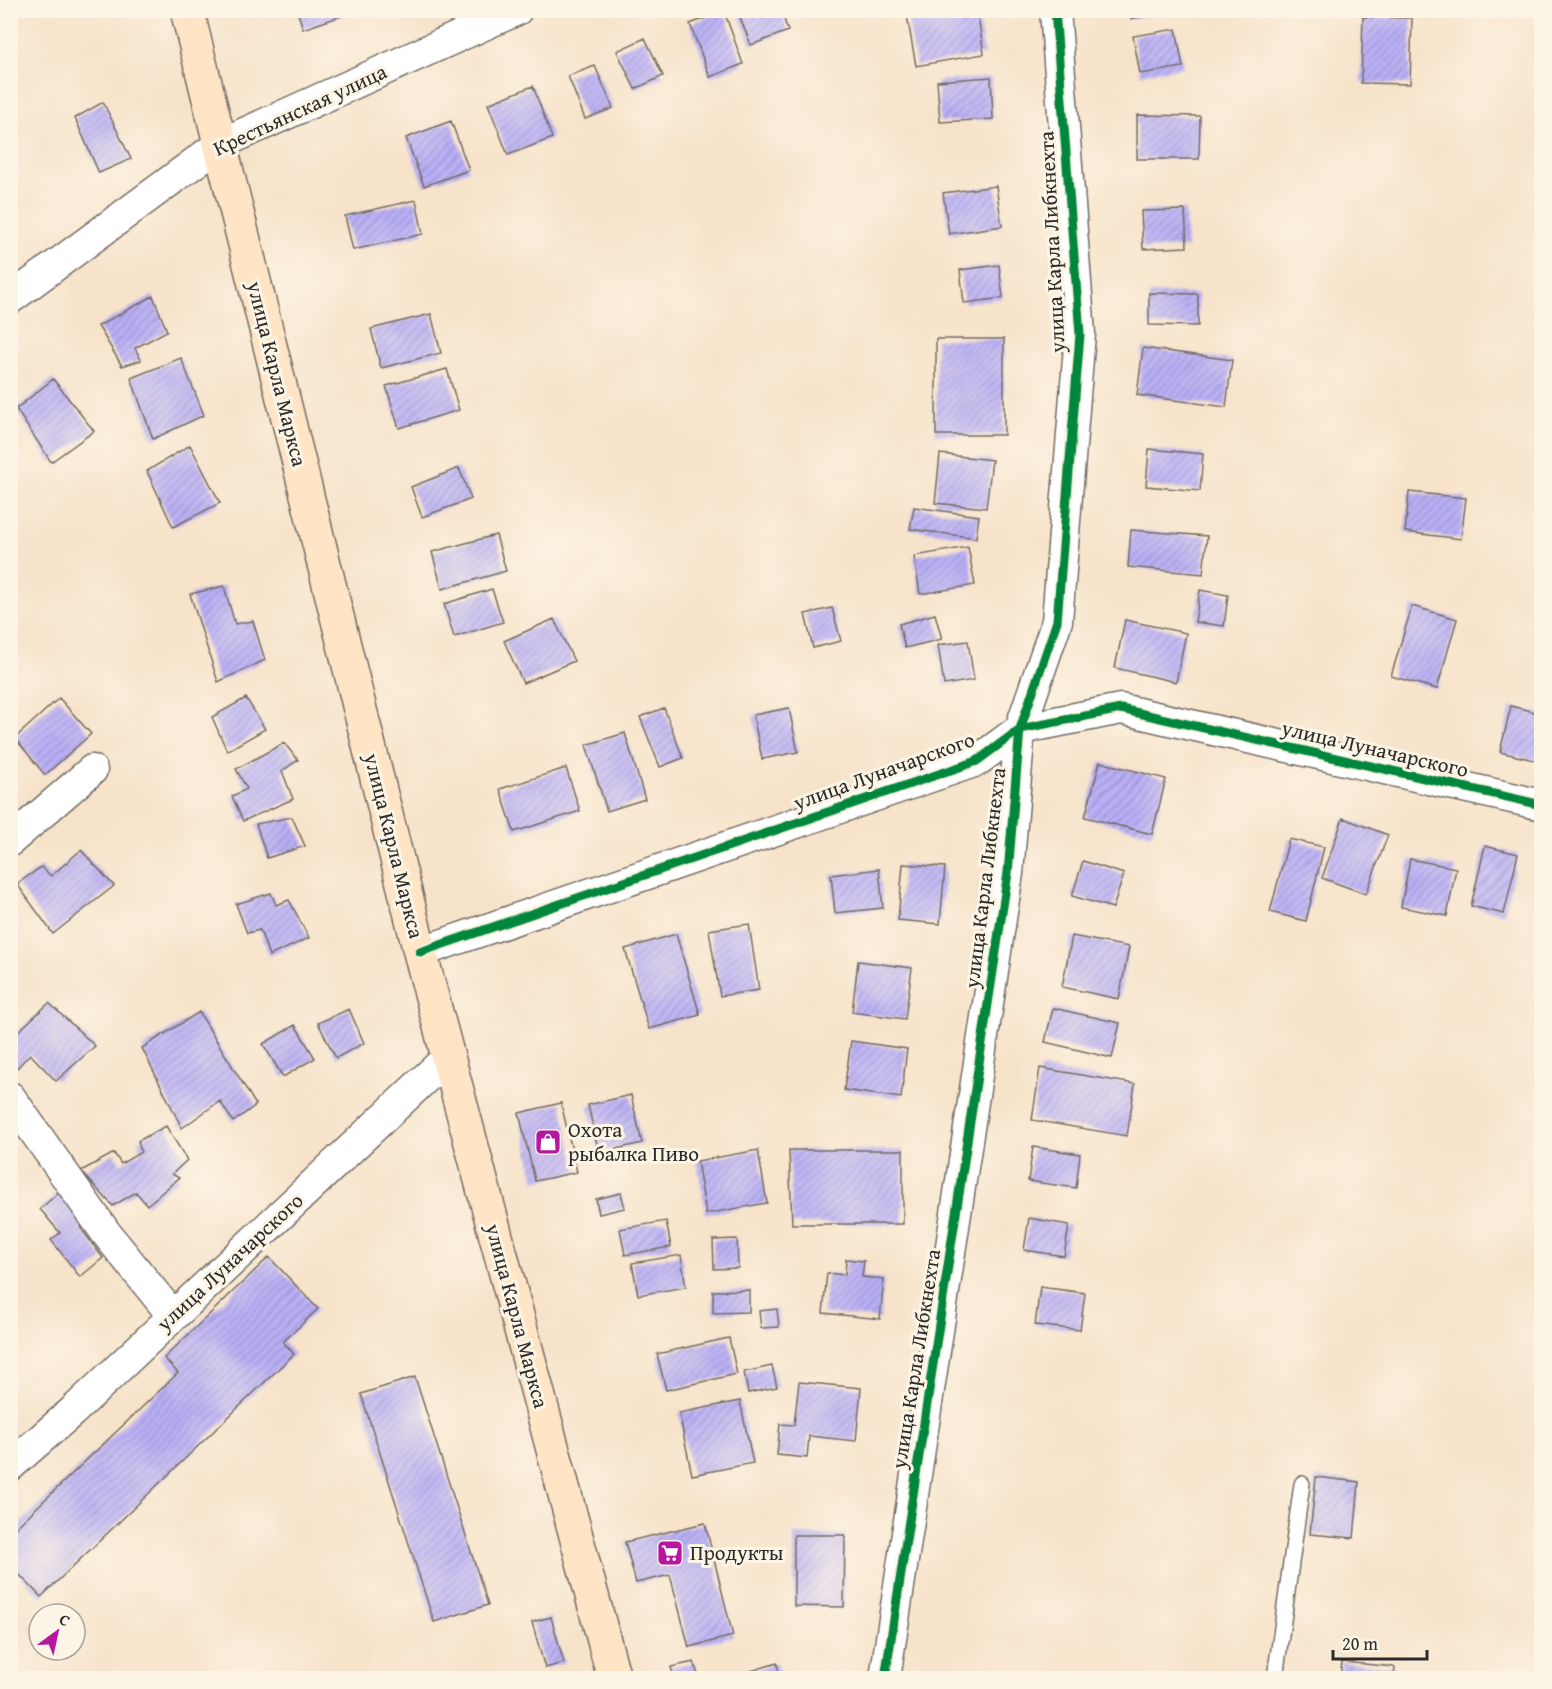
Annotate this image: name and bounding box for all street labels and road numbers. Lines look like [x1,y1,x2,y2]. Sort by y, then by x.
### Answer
street label: Крестьянская улица [208,56,392,163]
street label: улица Карла Либкнехта [1030,130,1073,355]
street label: улица Карла Маркса [239,277,315,470]
street label: улица Луначарского [1278,712,1472,785]
street label: улица Луначарского [788,723,979,818]
street label: улица Карла Маркса [356,749,432,942]
street label: улица Карла Либкнехта [955,766,1013,991]
street label: улица Луначарского [149,1185,310,1339]
street label: улица Карла Маркса [478,1219,557,1412]
street label: улица Карла Либкнехта [883,1247,948,1472]

